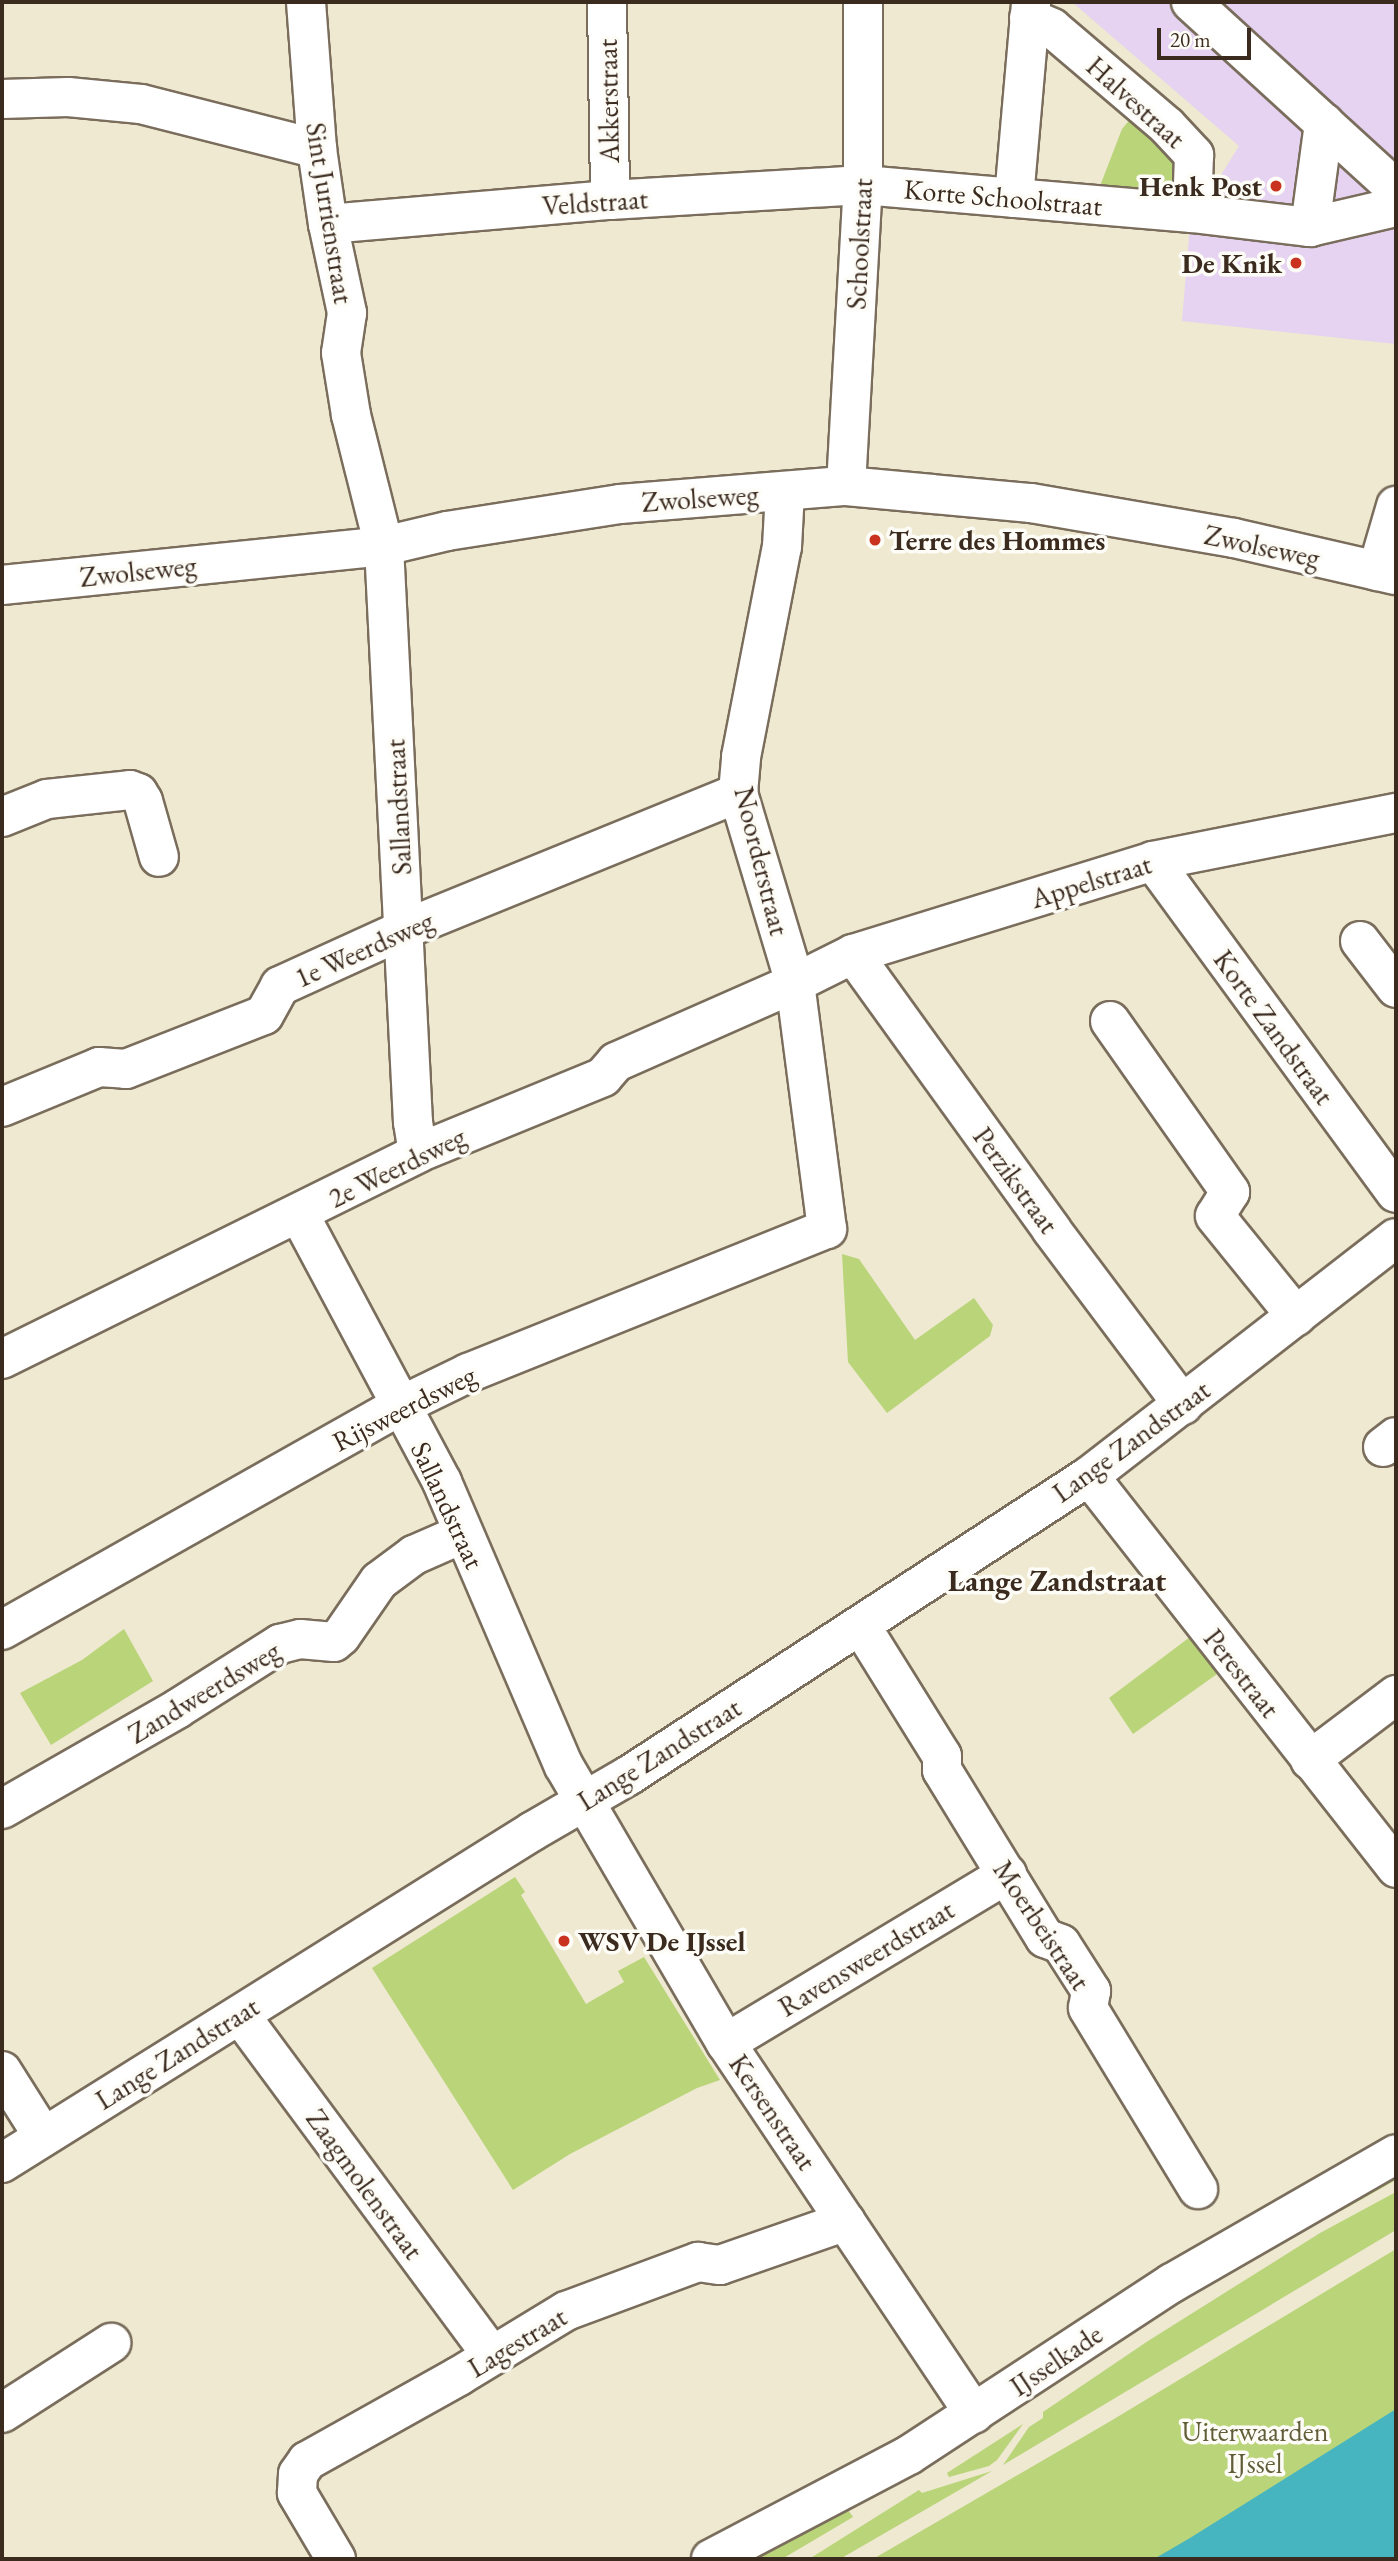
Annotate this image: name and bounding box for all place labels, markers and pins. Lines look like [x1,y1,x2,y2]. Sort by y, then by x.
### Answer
place label: Henk Post [1139,169,1262,203]
marker: Henk Post [1268,178,1284,194]
place label: De Knik [1181,246,1282,280]
marker: De Knik [1288,255,1304,271]
place label: Terre des Hommes [889,523,1105,557]
marker: Terre des Hommes [867,532,883,548]
place label: WSV De IJssel [578,1924,745,1958]
marker: WSV De IJssel [556,1933,572,1949]

